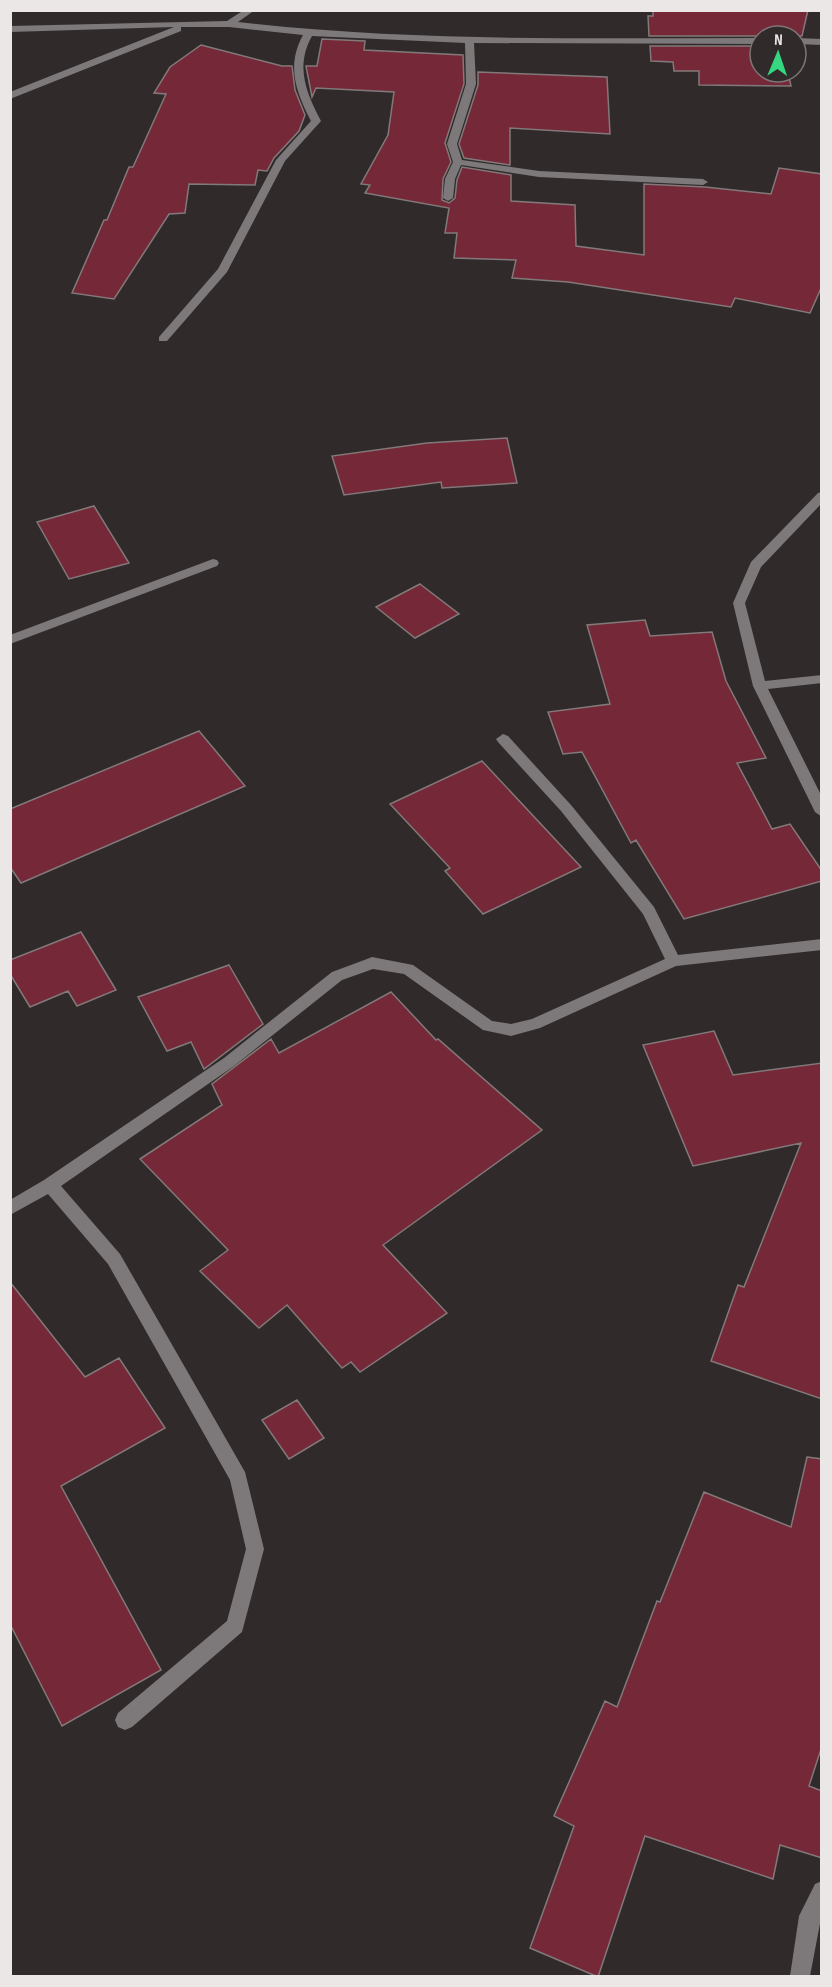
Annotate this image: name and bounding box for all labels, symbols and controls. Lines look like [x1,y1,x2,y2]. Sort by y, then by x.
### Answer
north arrow [748,24,808,84]
text: N [774,31,783,50]

